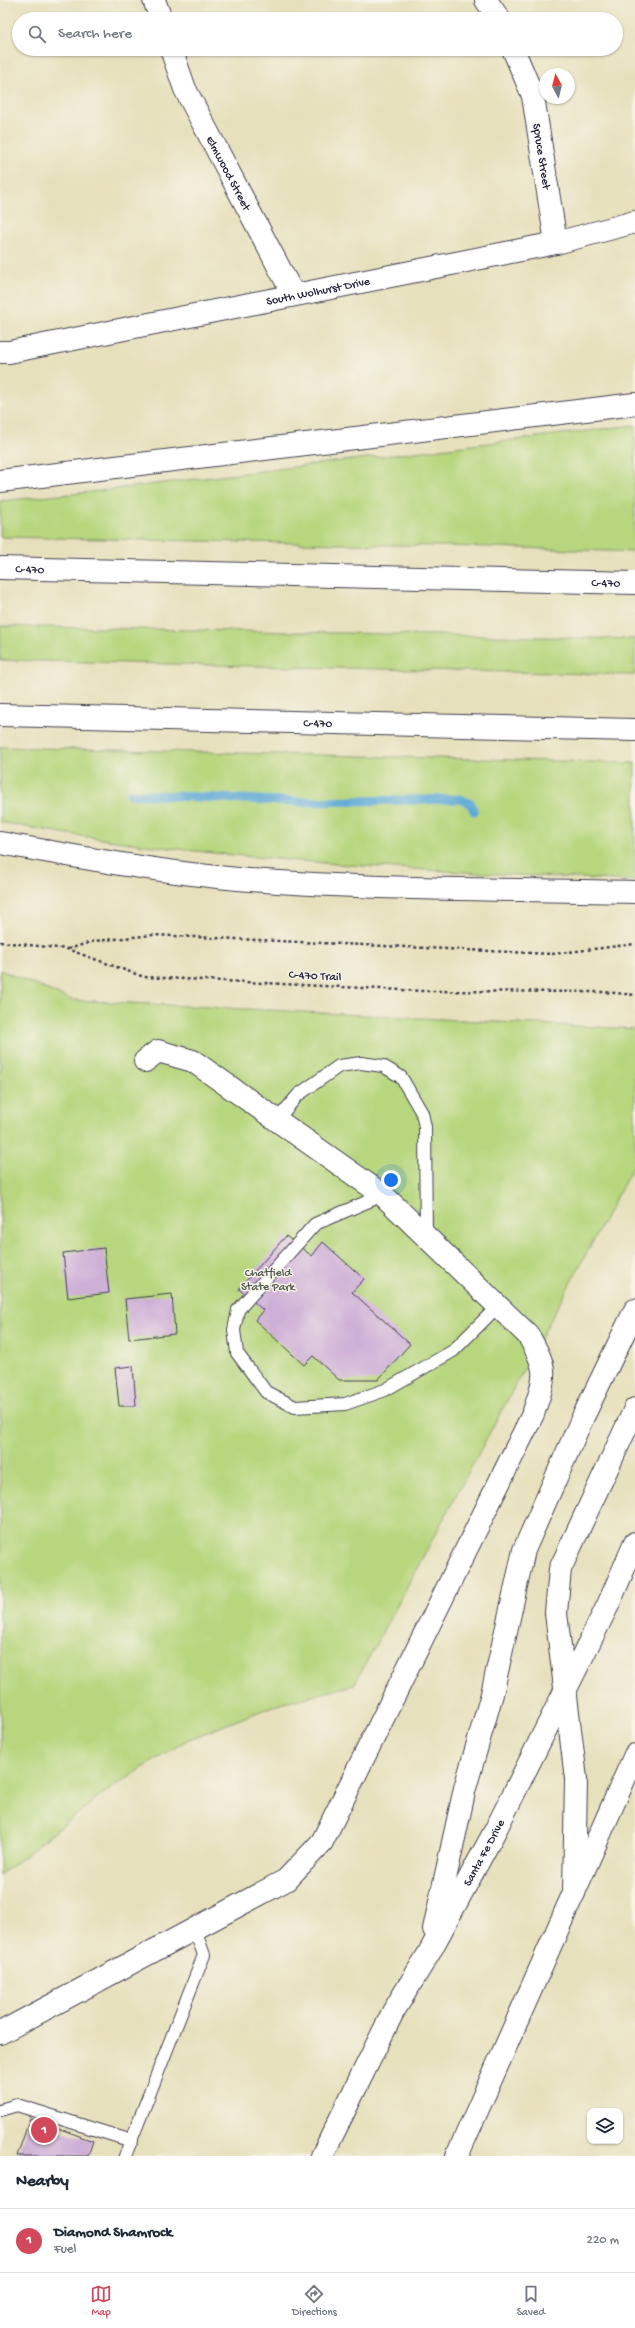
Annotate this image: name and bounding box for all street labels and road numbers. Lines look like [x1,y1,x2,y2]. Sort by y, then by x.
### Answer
street label: Spruce Street [528,123,553,192]
street label: Elmwood Street [202,134,253,214]
street label: South Wolhurst Drive [265,275,372,310]
street label: C-470 [15,563,45,578]
street label: C-470 [591,577,621,592]
street label: C-470 [303,717,333,732]
street label: C-470 Trail [288,969,342,985]
street label: Santa Fe Drive [461,1817,509,1889]

